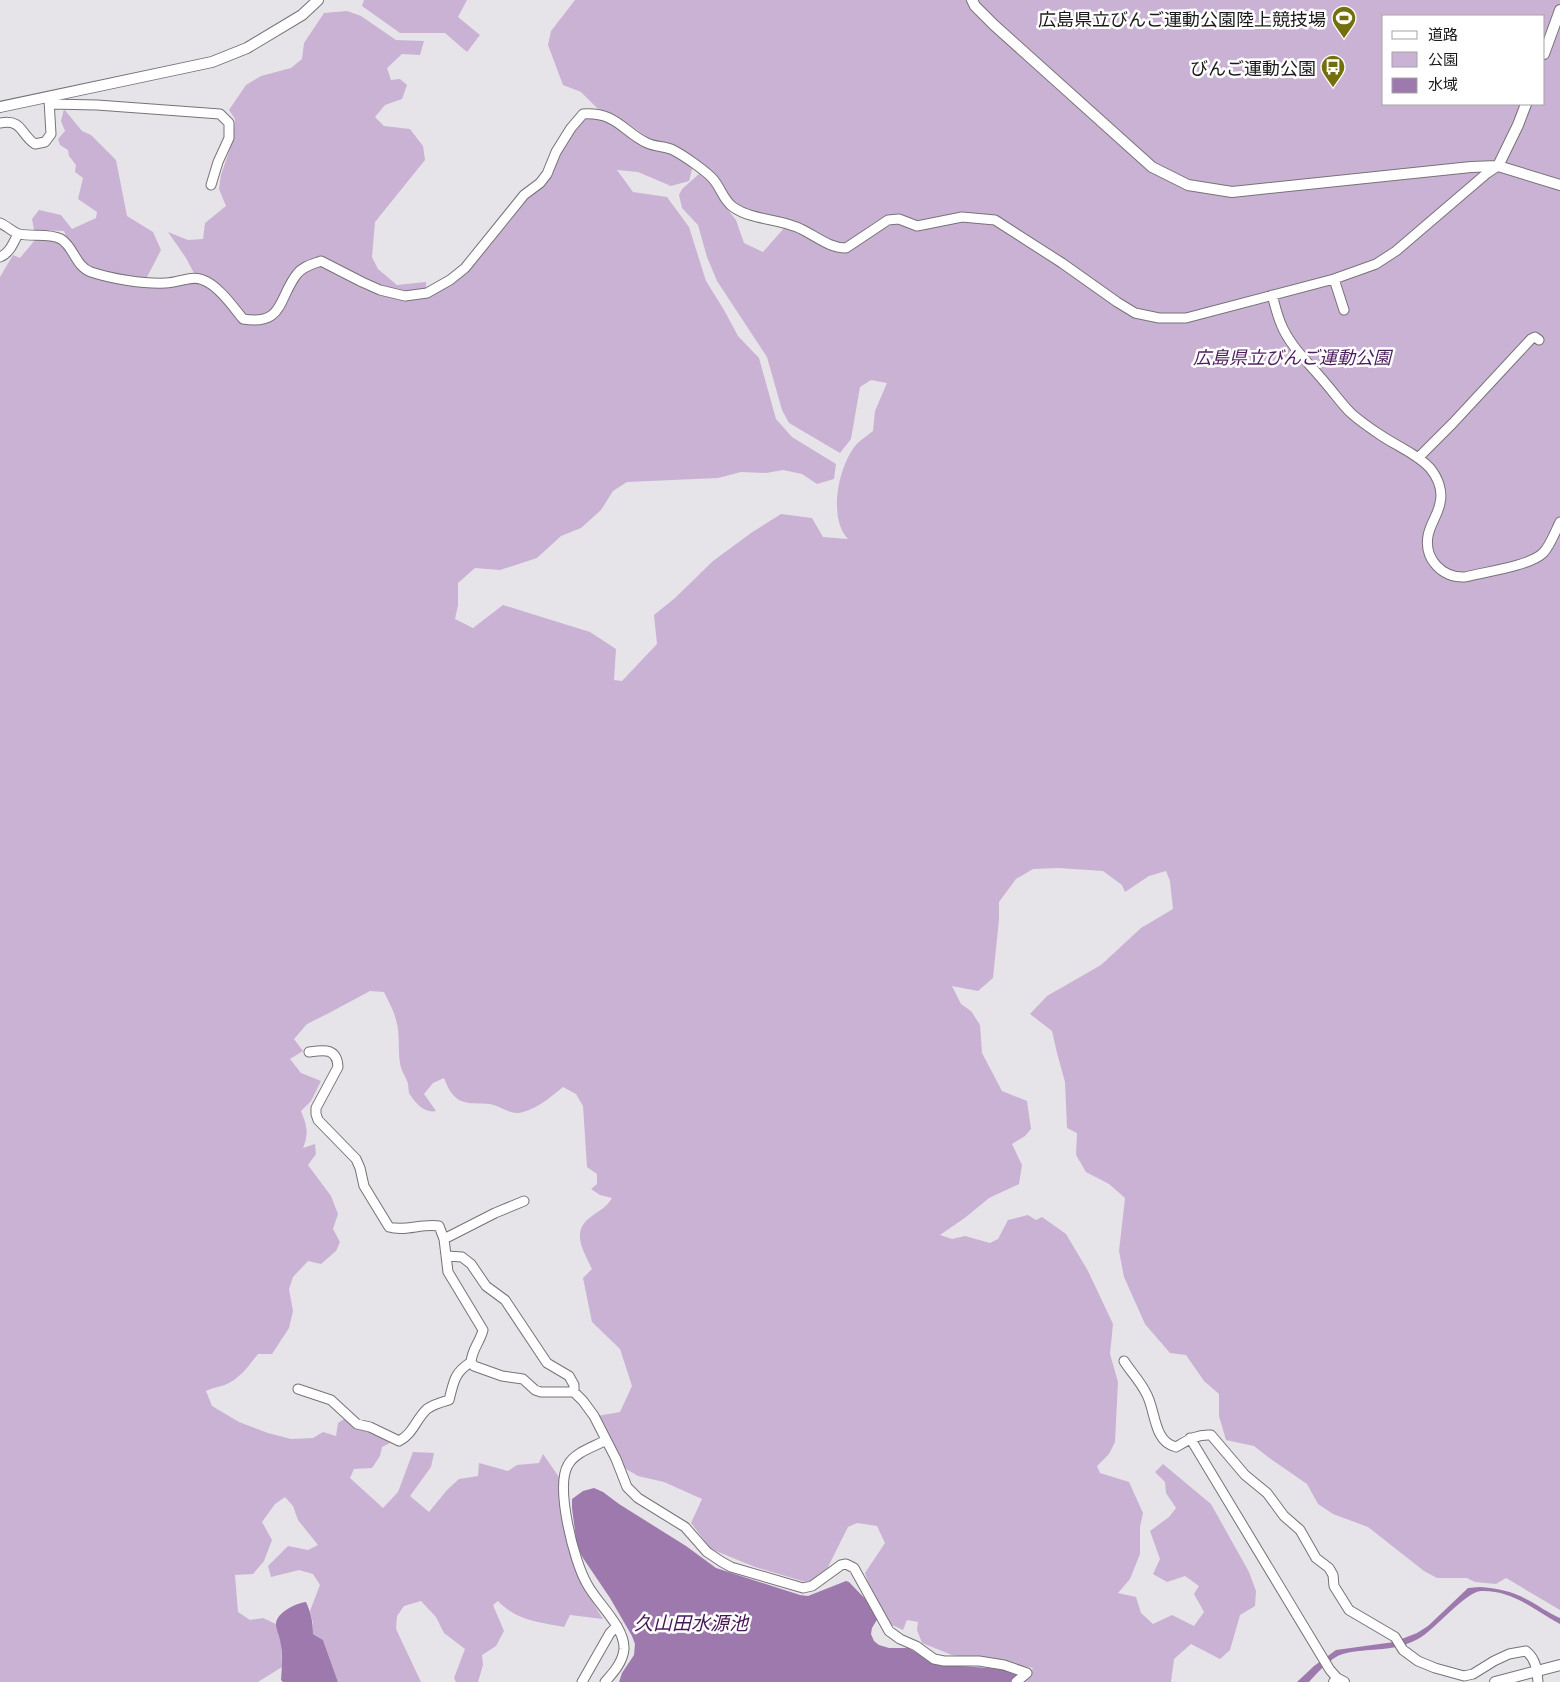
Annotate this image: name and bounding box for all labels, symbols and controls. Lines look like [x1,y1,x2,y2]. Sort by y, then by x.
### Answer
place label: 広島県立びんご運動公園陸上競技場 [1038,5,1326,32]
sports icon: 広島県立びんご運動公園陸上競技場 [1331,5,1357,39]
legend [1382,15,1545,105]
text: 道路 [1428,22,1458,45]
text: 公園 [1428,47,1458,70]
place label: びんご運動公園 [1190,54,1316,81]
bus stop icon: びんご運動公園 [1320,54,1346,88]
text: 水域 [1428,72,1458,95]
park label: 広島県立びんご運動公園 [1193,343,1394,370]
water label: 久山田水源池 [634,1608,750,1636]

